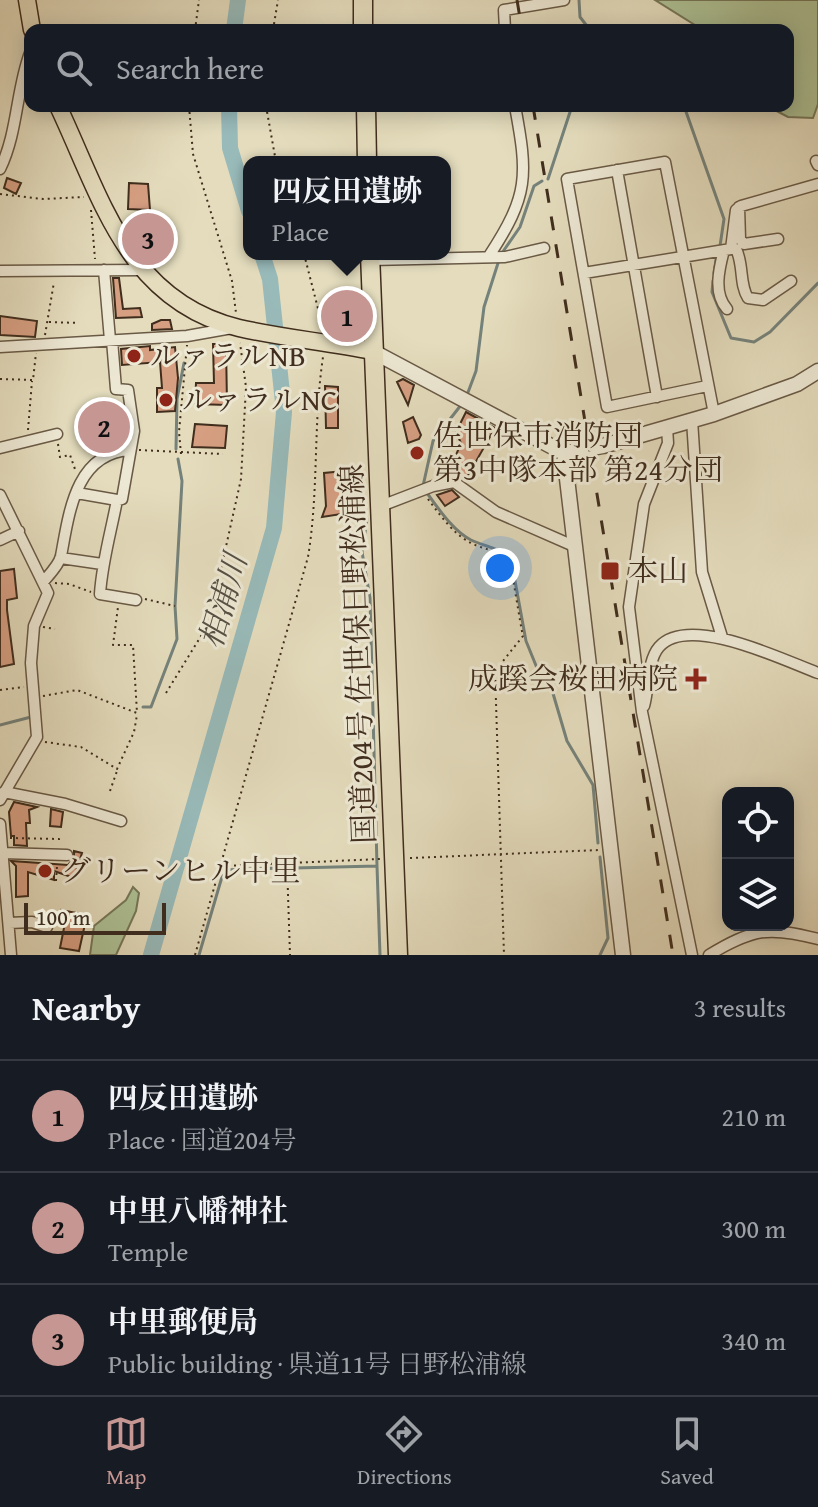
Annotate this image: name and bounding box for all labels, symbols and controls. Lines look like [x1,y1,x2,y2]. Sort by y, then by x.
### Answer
search box [24,24,794,112]
icon: search [52,46,96,90]
text: Search here [116,46,264,90]
popup [243,156,451,260]
text: 四反田遺跡 [272,168,422,212]
pin: 3 [122,209,174,269]
text: Place [272,212,329,251]
pin: 1 [321,286,373,346]
place label: ルァラルNB [150,333,306,377]
marker: ルァラルNB [125,347,143,365]
place label: ルァラルNC [182,377,337,421]
marker: ルァラルNC [157,391,175,409]
pin: 2 [78,397,130,457]
place label: 佐世保市消防団 第3中隊本部 第24分団 [433,413,723,491]
marker: 佐世保市消防団 第3中隊本部 第24分団 [408,444,426,462]
street label: 国道204号 佐世保日野松浦線 [328,463,386,845]
water label: 相浦川 [187,545,259,653]
your location [480,548,520,588]
place label: 本山 [628,548,688,592]
marker: 本山 [599,560,621,582]
place label: 成蹊会桜田病院 [468,656,678,700]
marker: 成蹊会桜田病院 [685,668,707,690]
map controls [722,787,794,931]
button: locate [722,787,794,859]
place label: グリーンヒル中里 [61,848,300,892]
button: layers [722,859,794,931]
marker: グリーンヒル中里 [36,862,54,880]
scale bar [24,899,166,935]
text: 100 m [36,901,91,933]
text: Nearby [32,983,141,1032]
text: 3 results [694,988,786,1027]
text: 四反田遺跡 [108,1075,258,1119]
text: 1 [51,1097,65,1136]
text: 210 m [721,1097,786,1136]
text: Place · 国道204号 [108,1120,297,1159]
text: 中里八幡神社 [108,1188,288,1232]
text: 2 [51,1209,65,1248]
text: 300 m [721,1209,786,1248]
text: Temple [108,1232,189,1271]
text: 中里郵便局 [108,1299,258,1343]
text: 3 [51,1321,65,1360]
text: 340 m [721,1321,786,1360]
text: Public building · 県道11号 日野松浦線 [108,1344,527,1383]
tab: Map [104,1412,148,1492]
tab: Directions [357,1412,452,1492]
tab: Saved [660,1412,714,1492]

